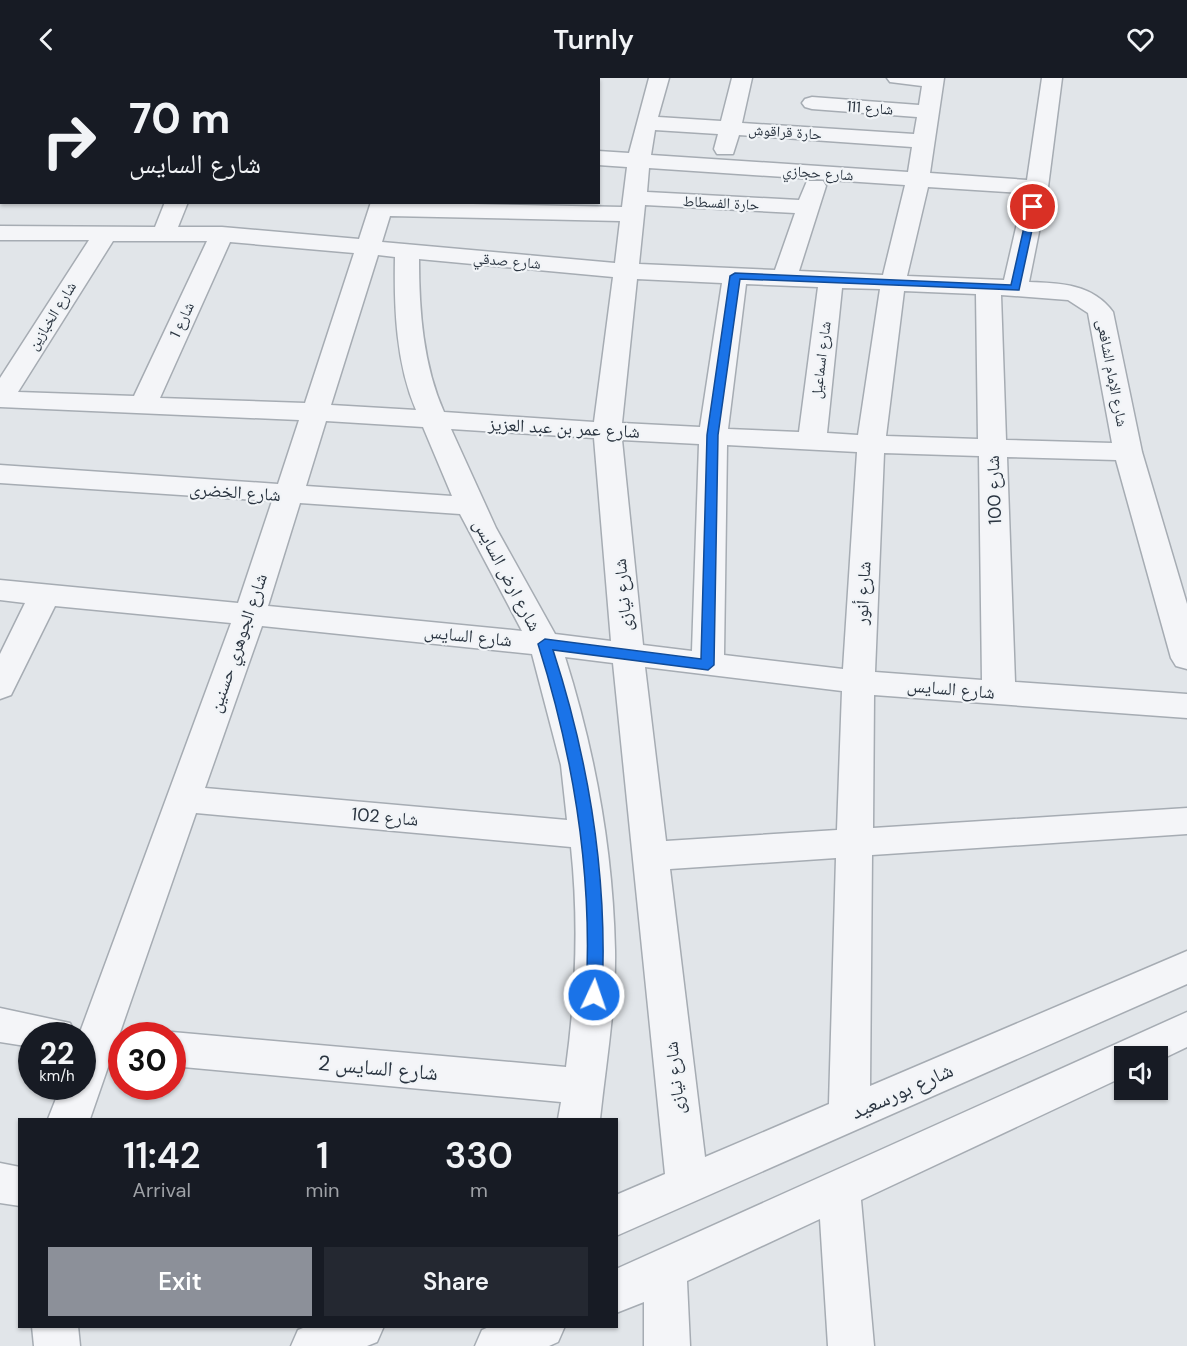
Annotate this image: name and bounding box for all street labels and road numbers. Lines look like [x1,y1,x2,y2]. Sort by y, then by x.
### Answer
street label: شارع 111 [846,96,894,120]
street label: حارة قراقوش [748,119,823,145]
street label: شارع حجازي [782,161,854,187]
street label: حارة الفسطاط [682,191,760,215]
street label: شارع صدقي [472,248,542,276]
street label: شارع الخبازين [23,278,81,354]
street label: شارع 1 [165,299,199,341]
street label: شارع الإمام الشافعى [1092,318,1132,429]
street label: شارع اسماعيل [806,320,836,400]
street label: شارع عمر بن عبد العزيز [487,412,640,444]
street label: شارع 100 [981,455,1007,525]
street label: شارع الخضرى [189,477,281,507]
street label: شارع ارض السايس [467,515,547,635]
street label: شارع نيازى [608,558,638,632]
street label: شارع أنور [849,561,877,626]
street label: شارع الجوهري حسنين [203,570,275,717]
street label: شارع السايس [423,619,513,653]
street label: شارع السايس [906,673,996,705]
street label: شارع 102 [351,802,419,832]
street label: شارع نيازى [659,1040,691,1116]
street label: شارع السايس 2 [317,1049,439,1087]
street label: شارع بورسعيد [846,1056,958,1126]

